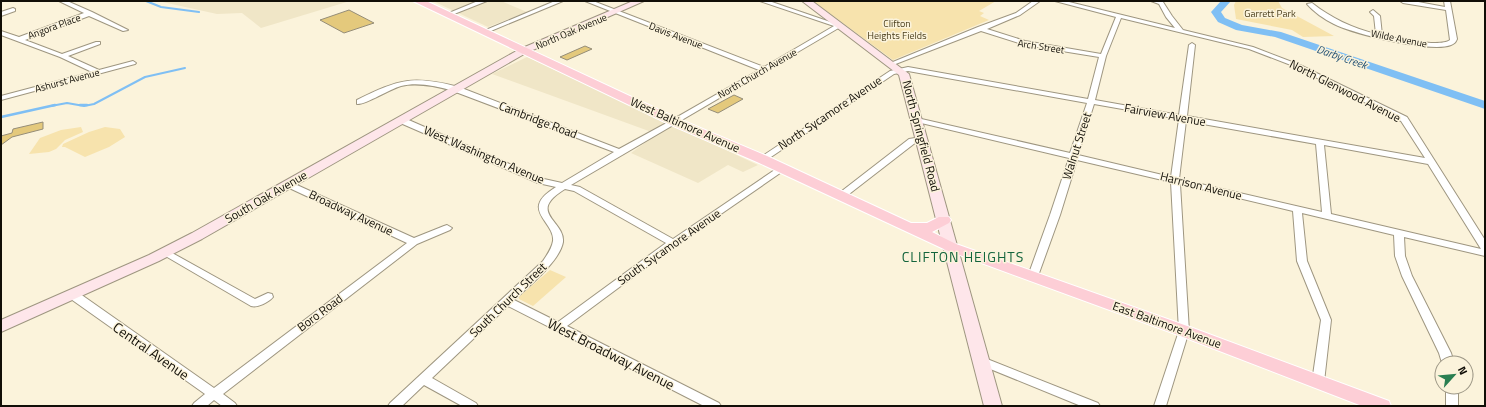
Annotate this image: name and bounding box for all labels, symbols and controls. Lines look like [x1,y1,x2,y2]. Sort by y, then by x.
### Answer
park label: Garrett Park [1244,6,1296,21]
street label: Angora Place [26,10,83,43]
street label: North Oak Avenue [533,10,609,53]
park label: Clifton Heights Fields [867,16,927,43]
street label: Davis Avenue [647,18,705,53]
street label: Wilde Avenue [1369,26,1428,51]
street label: Arch Street [1017,35,1066,58]
water label: Darby Creek [1315,41,1370,73]
street label: North Church Avenue [715,45,800,102]
street label: North Glenwood Avenue [1286,54,1404,127]
street label: Ashurst Avenue [33,65,101,96]
street label: North Sycamore Avenue [774,71,886,155]
street label: North Springfield Road [897,78,945,194]
street label: West Baltimore Avenue [627,92,743,157]
street label: Cambridge Road [496,96,580,143]
street label: Fairview Avenue [1123,98,1207,131]
street label: Walnut Street [1057,109,1097,182]
street label: West Washington Avenue [421,120,548,189]
street label: South Oak Avenue [221,165,310,228]
street label: Harrison Avenue [1158,166,1244,205]
street label: Broadway Avenue [306,185,397,240]
street label: South Sycamore Avenue [613,204,724,289]
district label: CLIFTON HEIGHTS [902,246,1024,267]
street label: South Church Street [465,257,551,342]
street label: Boro Road [293,289,346,336]
street label: East Baltimore Avenue [1110,296,1224,353]
street label: West Broadway Avenue [544,312,678,395]
street label: Central Avenue [109,316,194,385]
north arrow [1434,355,1474,395]
text: N [1454,363,1472,377]

